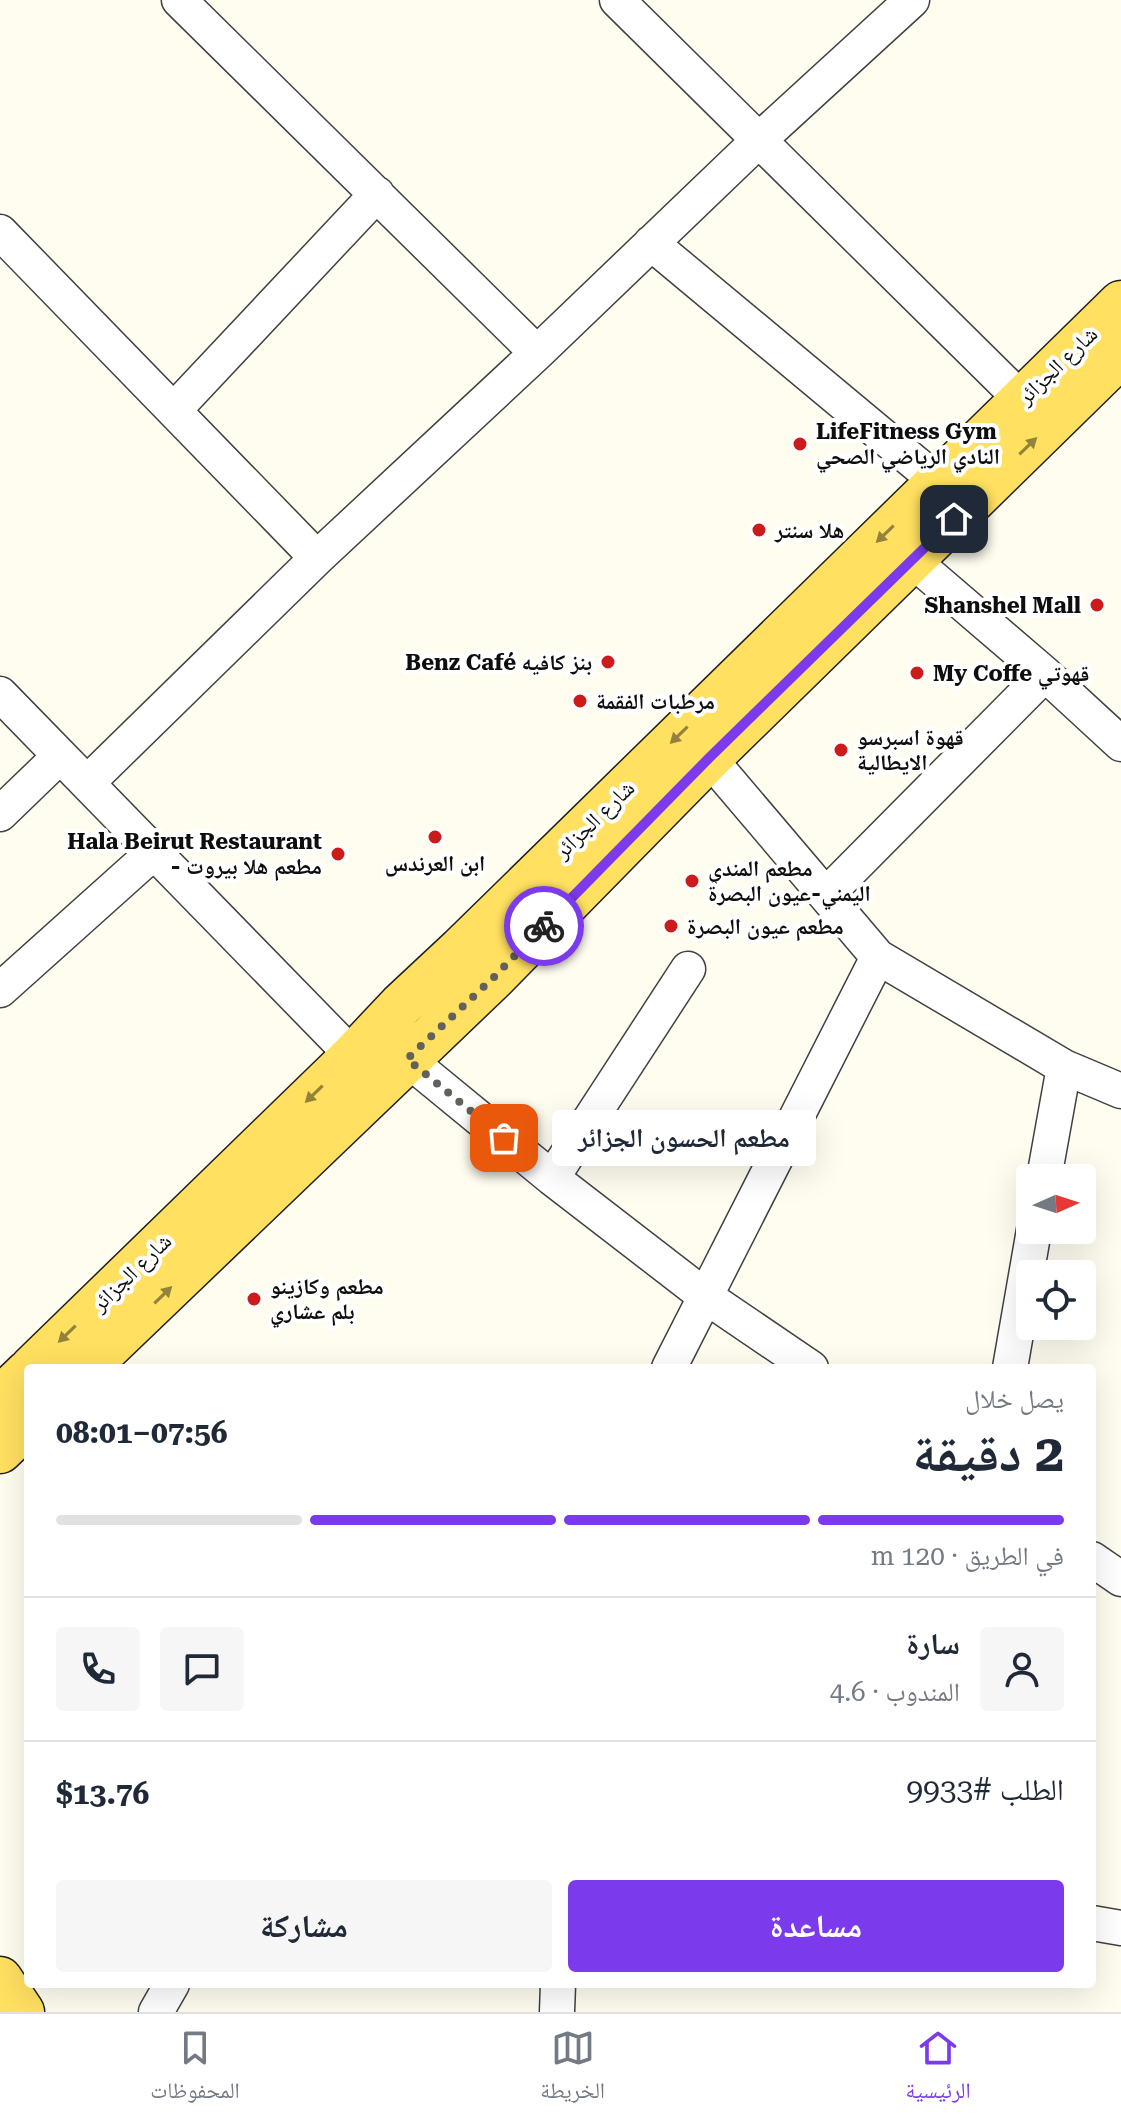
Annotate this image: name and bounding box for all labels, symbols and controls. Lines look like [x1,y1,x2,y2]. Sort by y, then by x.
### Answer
street label: شارع الجزائر [1012,321,1103,411]
place label: LifeFitness Gym النادي الرياضي الصحي [816,419,1000,473]
marker: LifeFitness Gym النادي الرياضي الصحي [791,435,809,453]
one-way arrow [1018,437,1037,456]
pin [920,485,988,553]
icon: home [932,497,976,541]
place label: هلا سنتر [774,518,844,543]
marker: هلا سنتر [750,521,768,539]
one-way arrow [876,524,895,542]
place label: Shanshel Mall [925,593,1081,618]
marker: Shanshel Mall [1088,596,1106,614]
place label: Benz Café بنز كافيه [405,650,592,676]
marker: Benz Café بنز كافيه [599,653,617,671]
place label: My Coffe قهوتي [933,661,1089,690]
marker: My Coffe قهوتي [908,664,926,682]
place label: مرطبات الفقمة [596,689,715,715]
marker: مرطبات الفقمة [571,692,589,710]
place label: قهوة اسبرسو الايطالية [857,725,964,775]
one-way arrow [670,726,689,744]
marker: قهوة اسبرسو الايطالية [832,741,850,759]
street label: شارع الجزائر [549,775,640,865]
marker: ابن العرندس [426,828,444,846]
place label: Hala Beirut Restaurant - مطعم هلا بيروت [67,829,322,881]
marker: Hala Beirut Restaurant - مطعم هلا بيروت [329,845,347,863]
place label: ابن العرندس [385,851,485,877]
place label: مطعم المندي اليمني-عيون البصرة [708,856,871,910]
marker: مطعم المندي اليمني-عيون البصرة [683,872,701,890]
courier [504,886,584,966]
icon: bike [522,904,566,948]
place label: مطعم عيون البصرة [687,914,844,941]
marker: مطعم عيون البصرة [662,917,680,935]
one-way arrow [305,1084,324,1103]
pin [470,1104,538,1172]
callout: مطعم الحسون الجزائر [552,1110,816,1166]
icon: bag [482,1116,526,1160]
text: مطعم الحسون الجزائر [578,1123,790,1153]
north arrow [1016,1164,1096,1244]
map controls [1016,1164,1096,1340]
street label: شارع الجزائر [86,1228,177,1318]
button: locate [1016,1260,1096,1340]
place label: مطعم وكازينو بلم عشاري [270,1274,384,1328]
one-way arrow [153,1286,172,1304]
marker: مطعم وكازينو بلم عشاري [245,1290,263,1308]
one-way arrow [58,1324,77,1343]
text: يصل خلال [965,1384,1064,1414]
text: 07:56–08:01 [56,1415,228,1450]
text: 2 دقيقة [913,1423,1064,1484]
text: في الطريق · 120 m [871,1541,1064,1571]
text: سارة [906,1626,960,1661]
button: phone [56,1627,140,1711]
button: chat [160,1627,244,1711]
button: person [980,1627,1064,1711]
text: المندوب · 4.6 [830,1677,960,1707]
text: الطلب #9933 [906,1772,1064,1807]
text: $13.76 [56,1776,149,1811]
button: مشاركة [56,1880,552,1972]
button: مساعدة [568,1880,1064,1972]
tab: المحفوظات [150,2026,240,2112]
tab: الخريطة [540,2026,605,2112]
tab: الرئيسية [906,2026,971,2112]

